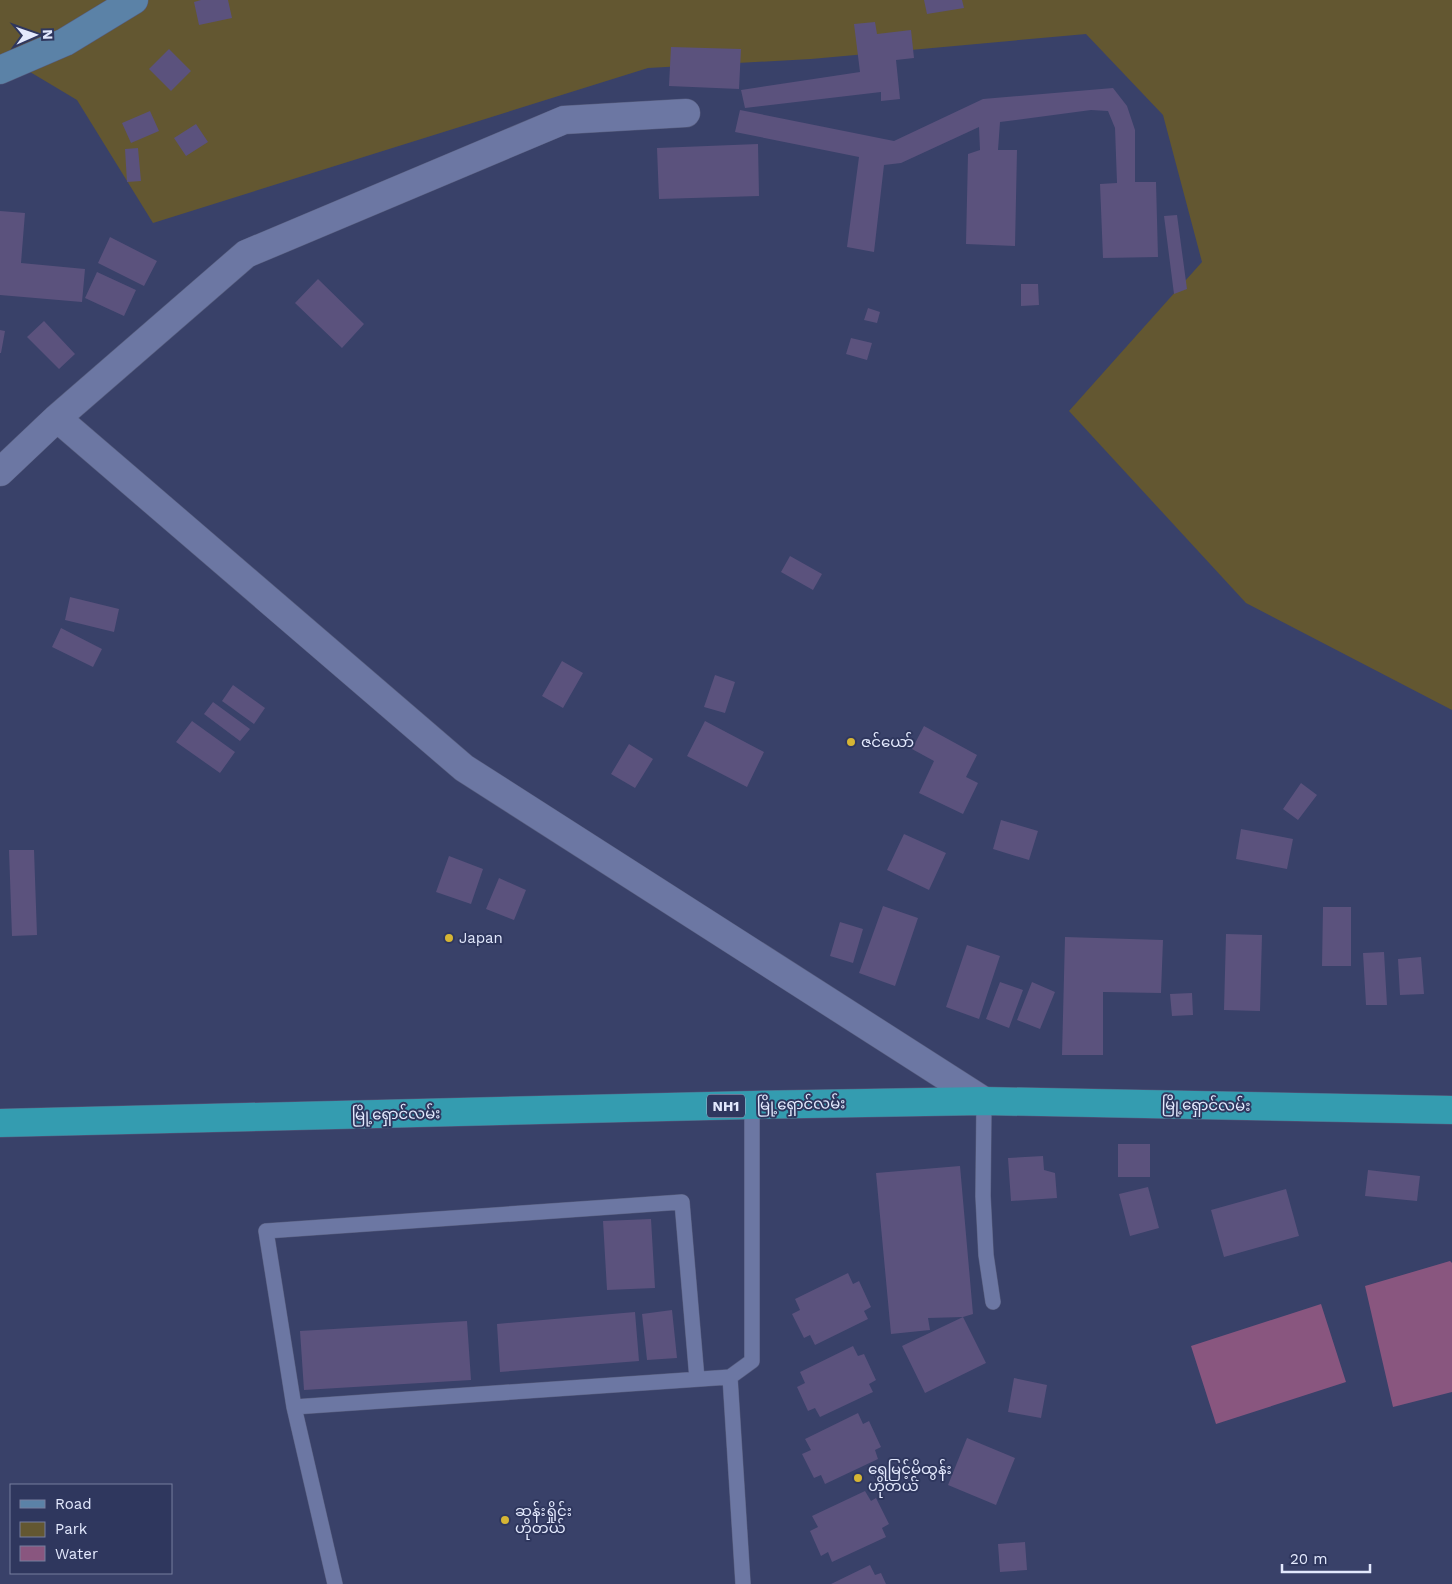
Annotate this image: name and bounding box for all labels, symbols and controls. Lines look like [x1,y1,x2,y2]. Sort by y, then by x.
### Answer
north arrow [10,10,60,60]
text: N [40,29,56,40]
place label: ဇင်ယော် [861,732,914,751]
marker: ဇင်ယော် [845,736,857,748]
place label: Japan [459,929,503,947]
marker: Japan [443,932,455,944]
street label: မြို့ရှောင်လမ်း [756,1093,846,1117]
road number: NH1 [707,1094,745,1118]
street label: မြို့ရှောင်လမ်း [1161,1094,1251,1118]
street label: မြို့ရှောင်လမ်း [351,1103,441,1127]
place label: ရွှေမြင့်မိုထွန်း ဟိုတယ် [868,1459,952,1498]
marker: ရွှေမြင့်မိုထွန်း ဟိုတယ် [852,1472,864,1484]
legend [10,1484,172,1574]
text: Road [55,1495,92,1513]
place label: ဆန်းရှိုင်း ဟိုတယ် [515,1501,572,1540]
marker: ဆန်းရှိုင်း ဟိုတယ် [499,1514,511,1526]
text: Park [55,1520,88,1538]
scale bar [1282,1542,1370,1574]
text: Water [55,1545,98,1563]
text: 20 m [1290,1550,1328,1568]

